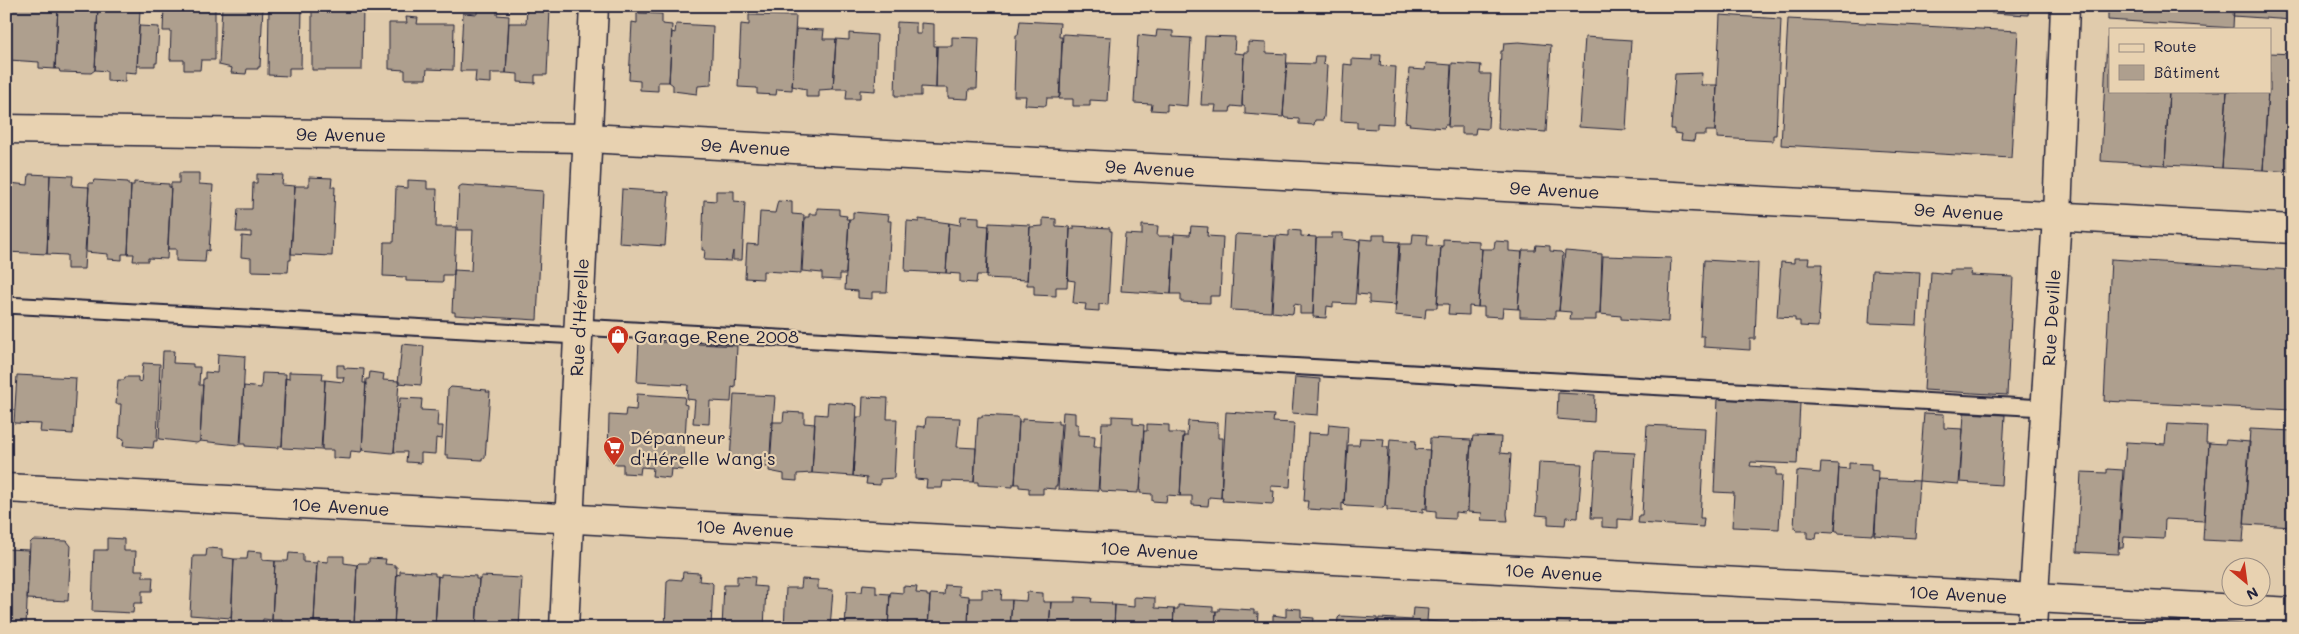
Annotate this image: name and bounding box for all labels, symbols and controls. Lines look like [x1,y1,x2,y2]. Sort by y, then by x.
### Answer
legend [2109,28,2272,92]
text: Route [2154,36,2197,56]
text: Bâtiment [2154,62,2220,82]
street label: 9e Avenue [296,121,386,147]
street label: 9e Avenue [700,132,791,161]
street label: 9e Avenue [1105,154,1196,182]
street label: 9e Avenue [1509,175,1600,204]
street label: 9e Avenue [1913,197,2005,226]
street label: Rue d'Hérelle [564,258,594,377]
street label: Rue Deville [2036,268,2066,367]
shop icon: Garage Rene 2008 [606,324,630,355]
place label: Garage Rene 2008 [634,324,799,348]
place label: Dépanneur d'Hérelle Wang's [630,425,776,470]
supermarket icon: Dépanneur d'Hérelle Wang's [602,435,626,466]
street label: 10e Avenue [291,491,390,521]
street label: 10e Avenue [695,513,795,543]
street label: 10e Avenue [1100,535,1199,565]
north arrow [2222,556,2272,606]
street label: 10e Avenue [1504,557,1604,587]
street label: 10e Avenue [1908,579,2008,608]
text: N [2243,583,2262,605]

